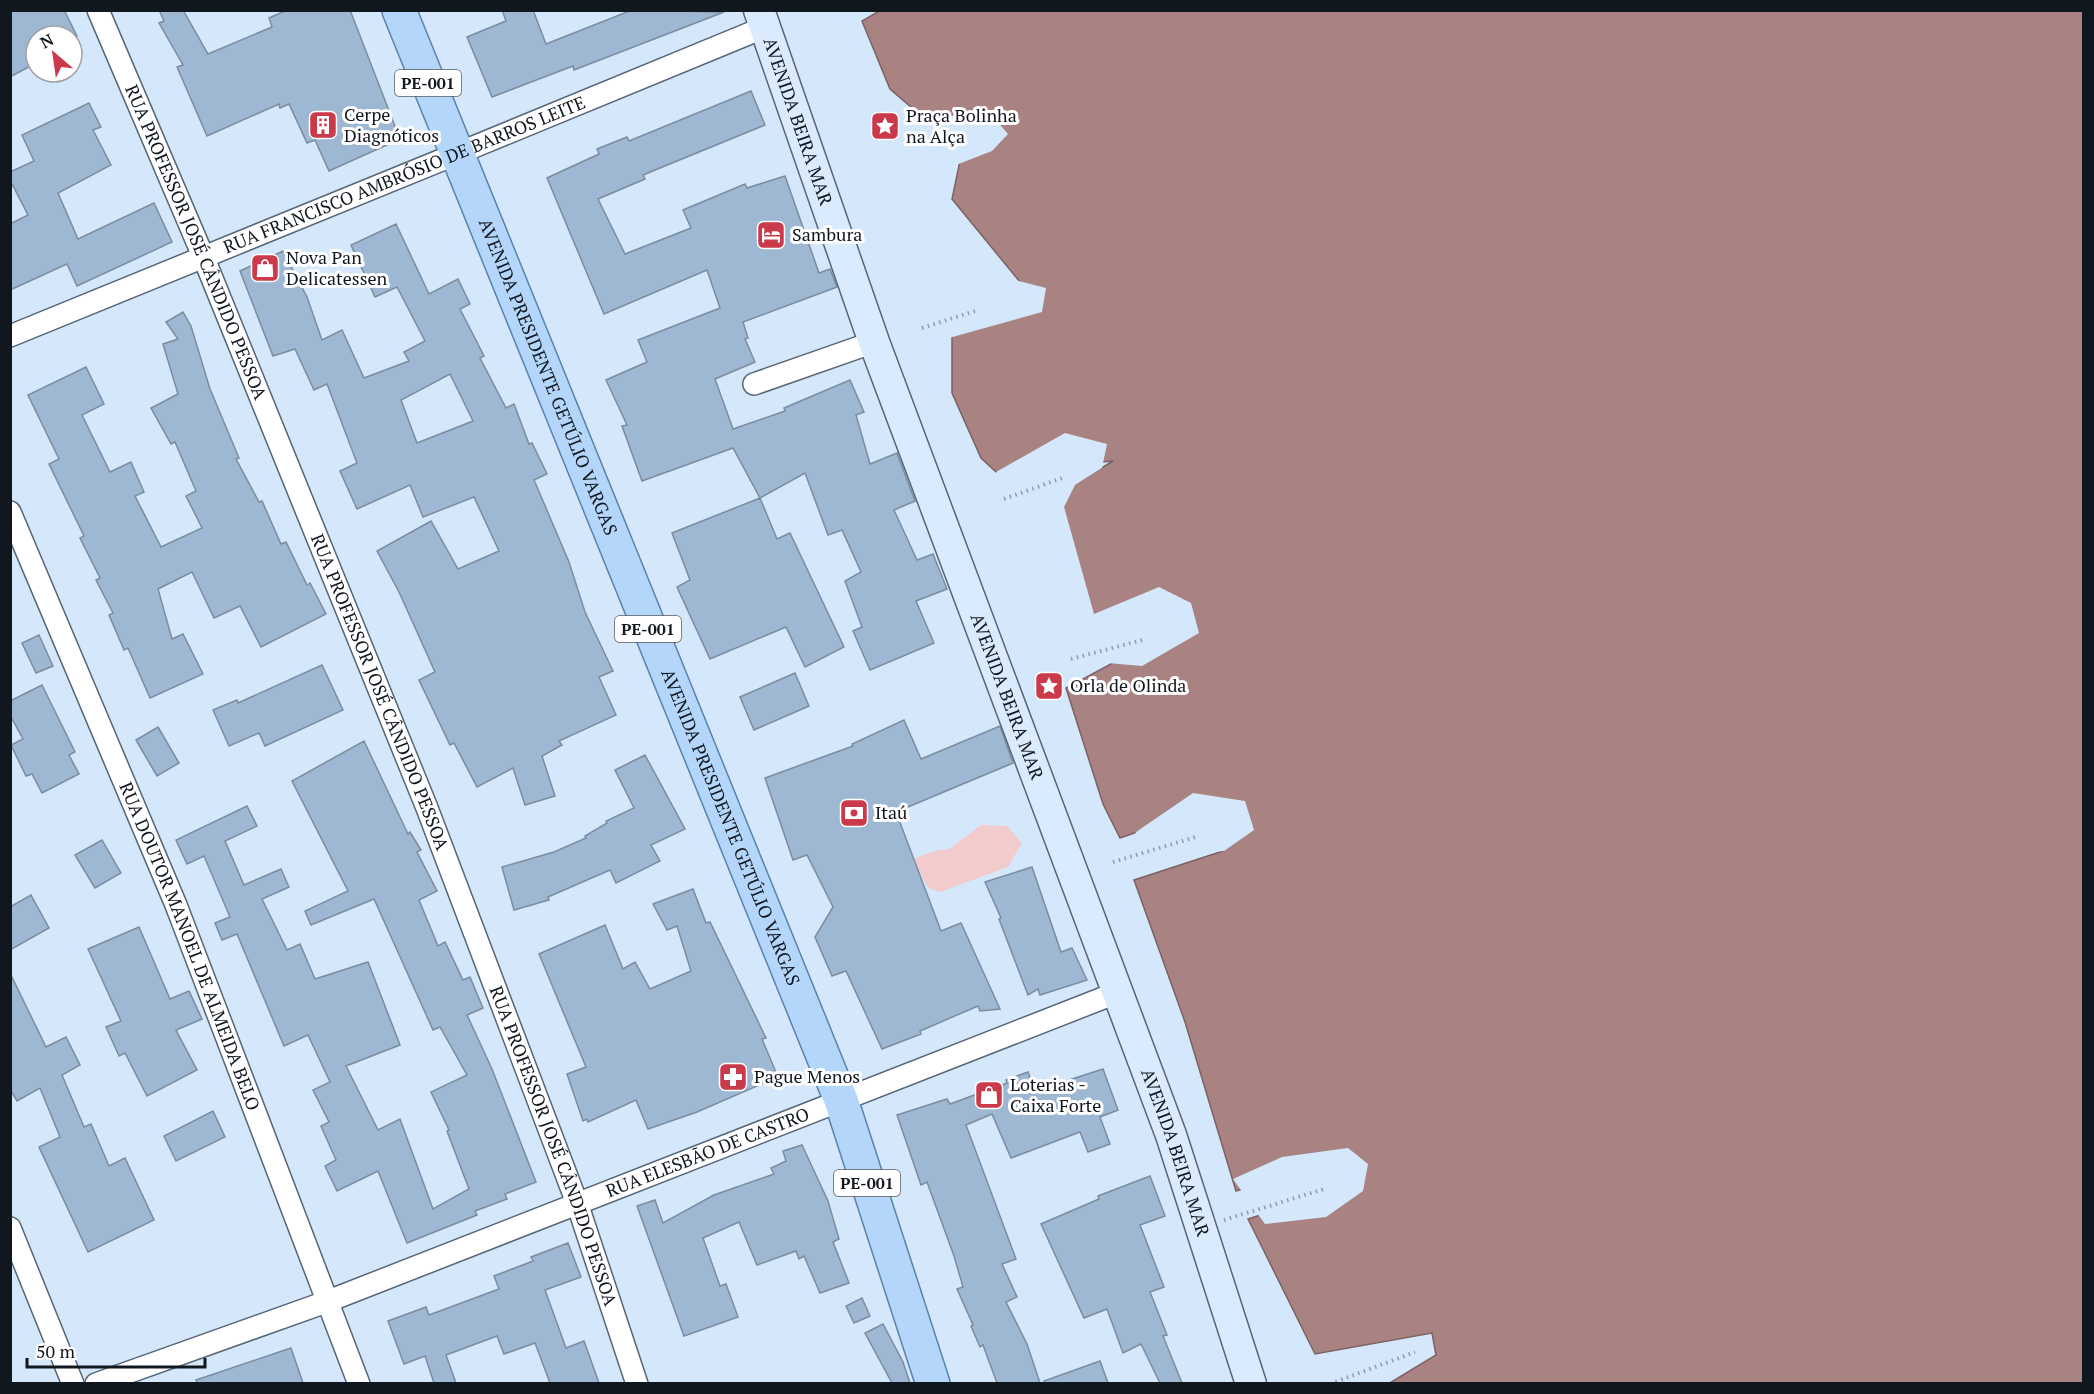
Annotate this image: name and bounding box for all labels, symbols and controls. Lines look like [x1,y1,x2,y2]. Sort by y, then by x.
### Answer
north arrow [24,24,84,84]
text: N [36,28,57,53]
street label: AVENIDA BEIRA MAR [758,34,839,209]
road number: PE-001 [395,70,461,96]
street label: RUA PROFESSOR JOSÉ CÂNDIDO PESSOA [120,81,273,404]
street label: RUA FRANCISCO AMBRÓSIO DE BARROS LEITE [219,90,589,258]
place label: Cerpe Diagnóticos [344,102,439,147]
place label: Praça Bolinha na Alça [906,103,1017,148]
building icon: Cerpe Diagnóticos [307,109,339,141]
place icon: Praça Bolinha na Alça [869,110,901,142]
street label: AVENIDA PRESIDENTE GETÚLIO VARGAS [474,215,624,538]
hotel icon: Sambura [755,219,787,251]
place label: Sambura [792,222,862,246]
place label: Nova Pan Delicatessen [286,245,387,290]
shop icon: Nova Pan Delicatessen [249,252,281,284]
street label: RUA PROFESSOR JOSÉ CÂNDIDO PESSOA [306,530,455,854]
street label: AVENIDA BEIRA MAR [966,610,1050,783]
road number: PE-001 [615,616,681,642]
street label: AVENIDA PRESIDENTE GETÚLIO VARGAS [656,665,806,989]
place icon: Orla de Olinda [1033,670,1065,702]
place label: Orla de Olinda [1070,673,1186,697]
street label: RUA DOUTOR MANOEL DE ALMEIDA BELO [114,778,266,1114]
bank icon: Itaú [838,797,870,829]
place label: Itaú [875,800,907,824]
street label: RUA PROFESSOR JOSÉ CÂNDIDO PESSOA [485,982,623,1309]
pharmacy icon: Pague Menos [717,1061,749,1093]
place label: Pague Menos [754,1064,860,1088]
street label: AVENIDA BEIRA MAR [1136,1065,1216,1240]
place label: Loterias - Caixa Forte [1010,1072,1101,1117]
shop icon: Loterias - Caixa Forte [973,1079,1005,1111]
street label: RUA ELESBÃO DE CASTRO [602,1101,813,1202]
road number: PE-001 [834,1170,900,1196]
scale bar [27,1331,206,1369]
text: 50 m [36,1339,76,1363]

